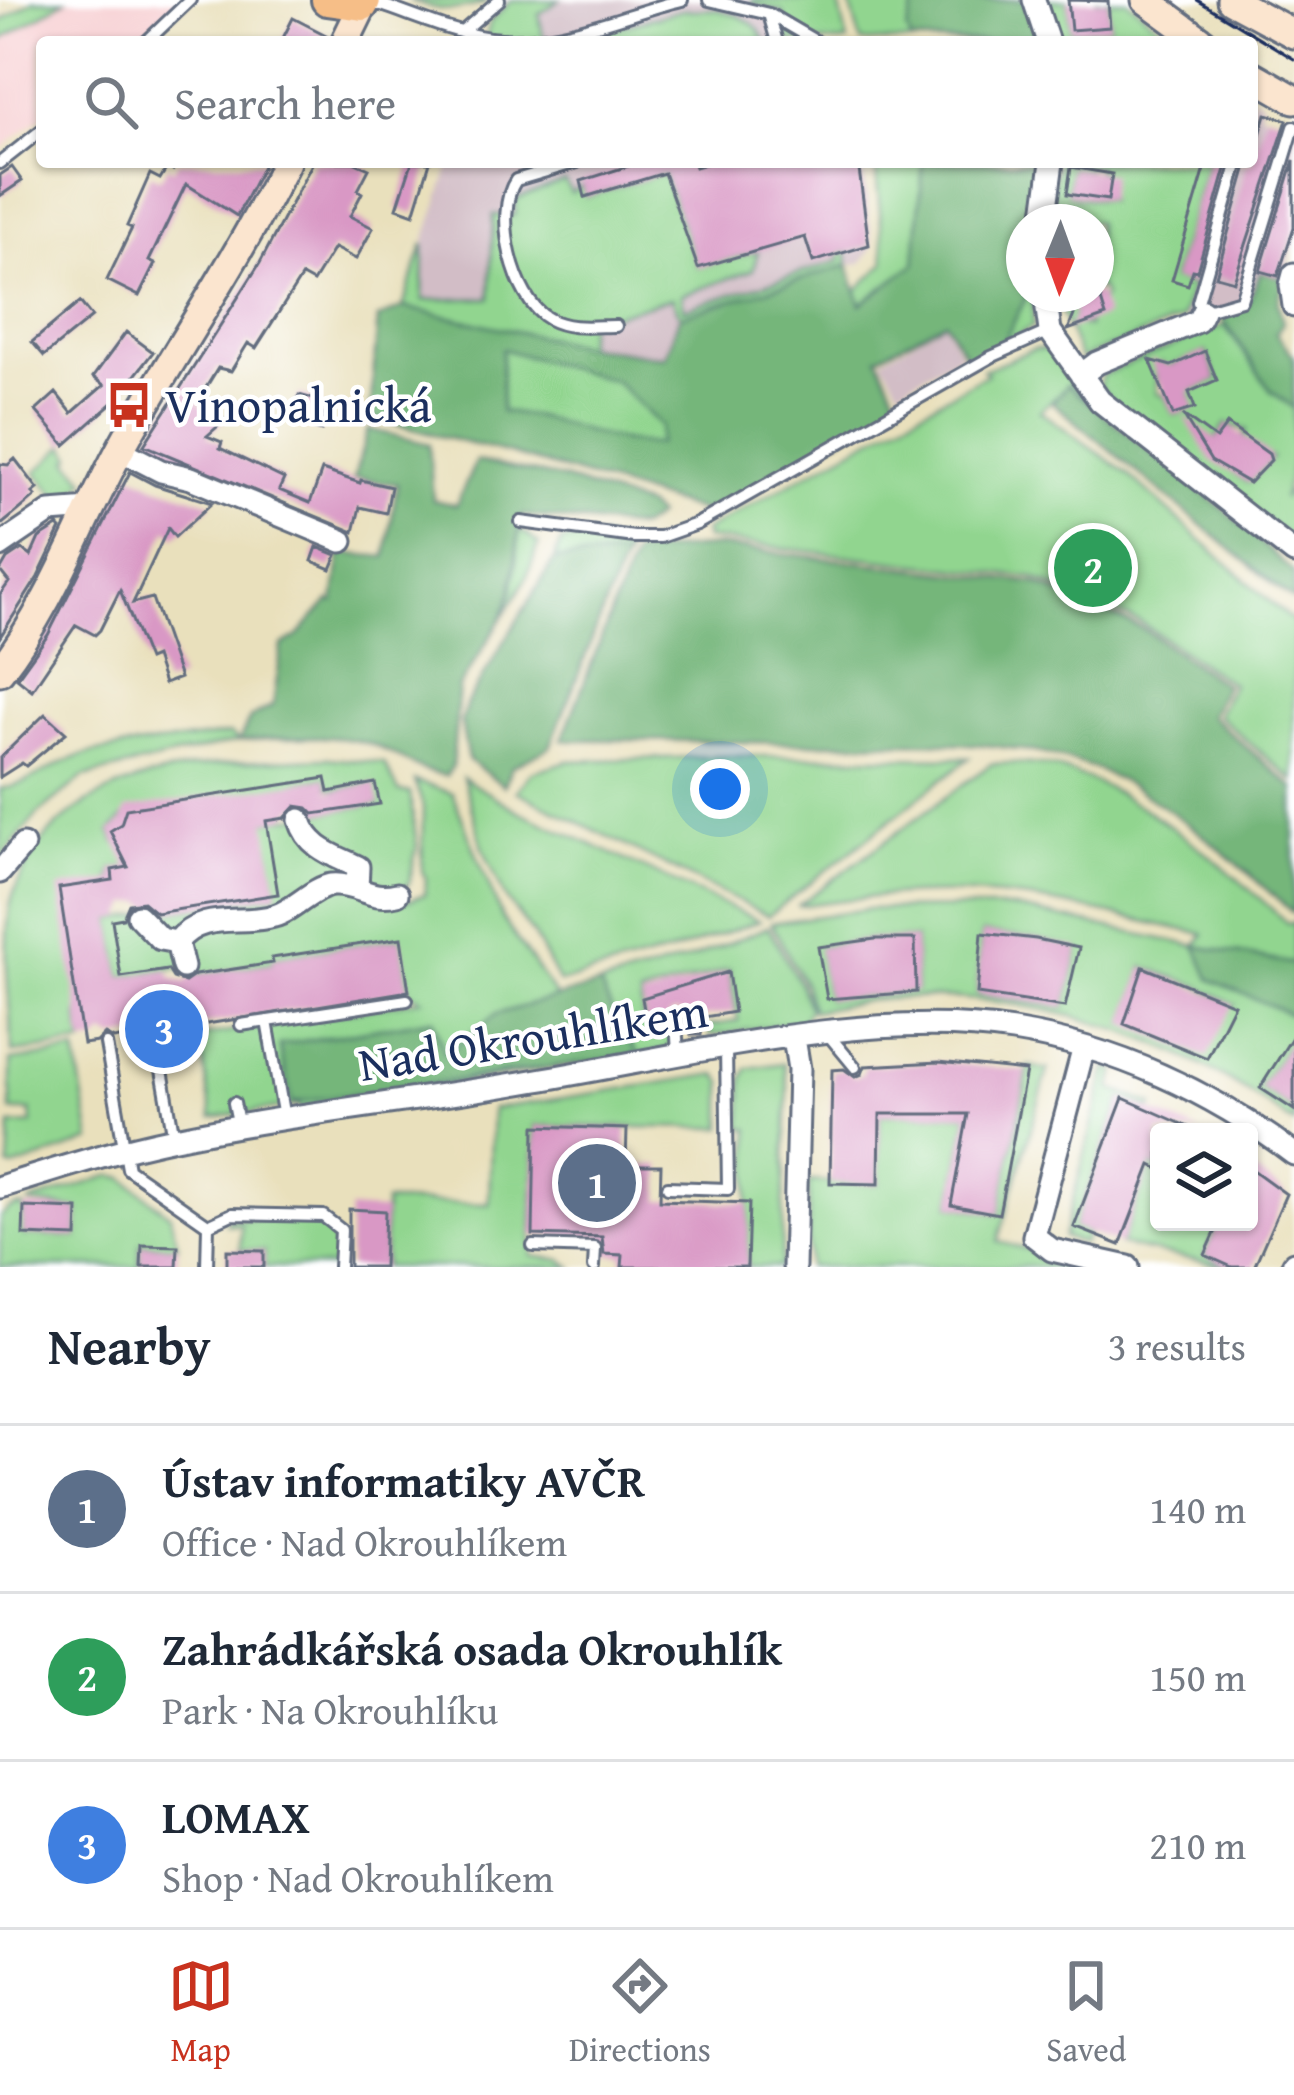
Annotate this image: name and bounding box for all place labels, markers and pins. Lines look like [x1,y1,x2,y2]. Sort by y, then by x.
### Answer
place label: Vinopalnická [165,369,432,440]
bus stop icon: Vinopalnická [104,380,154,430]
pin: 2 [1054,523,1132,613]
pin: 3 [125,984,203,1074]
pin: 1 [558,1138,636,1228]

